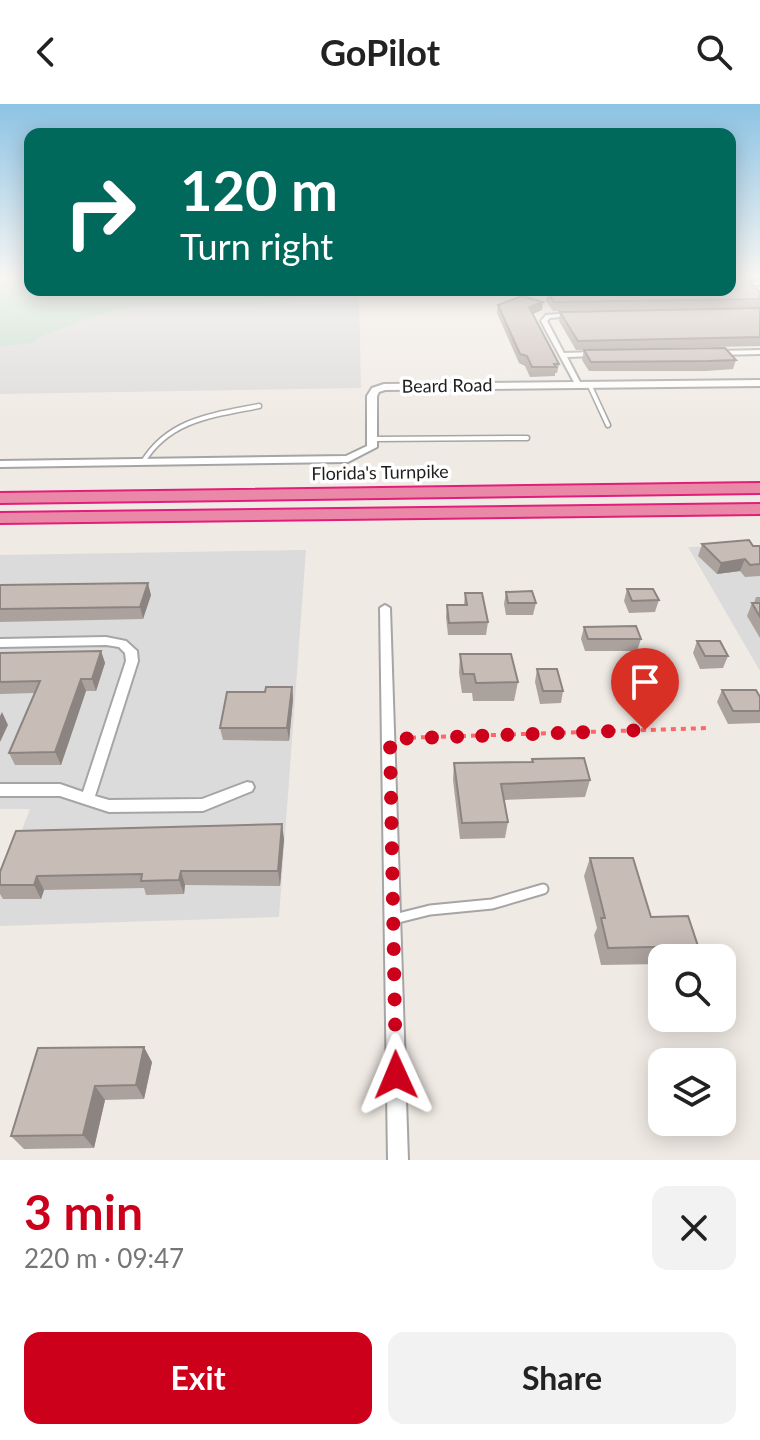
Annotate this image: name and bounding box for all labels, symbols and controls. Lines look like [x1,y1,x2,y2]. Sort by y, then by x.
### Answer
icon: back [24,30,68,74]
text: GoPilot [320,30,440,74]
icon: search [692,30,736,74]
text: 120 m [180,156,338,223]
icon: right [48,160,152,264]
text: Turn right [180,224,333,268]
street label: Beard Road [401,373,493,397]
street label: Florida's Turnpike [311,460,449,484]
pin [611,648,679,730]
icon: arrive [623,660,667,704]
map controls [648,944,736,1136]
button: search [648,944,736,1032]
position arrow [354,1033,438,1117]
button: layers [648,1048,736,1136]
text: 3 min [24,1183,143,1240]
button: close [652,1186,736,1270]
text: 220 m · 09:47 [24,1242,184,1274]
button: Exit [24,1332,372,1424]
button: Share [388,1332,736,1424]

